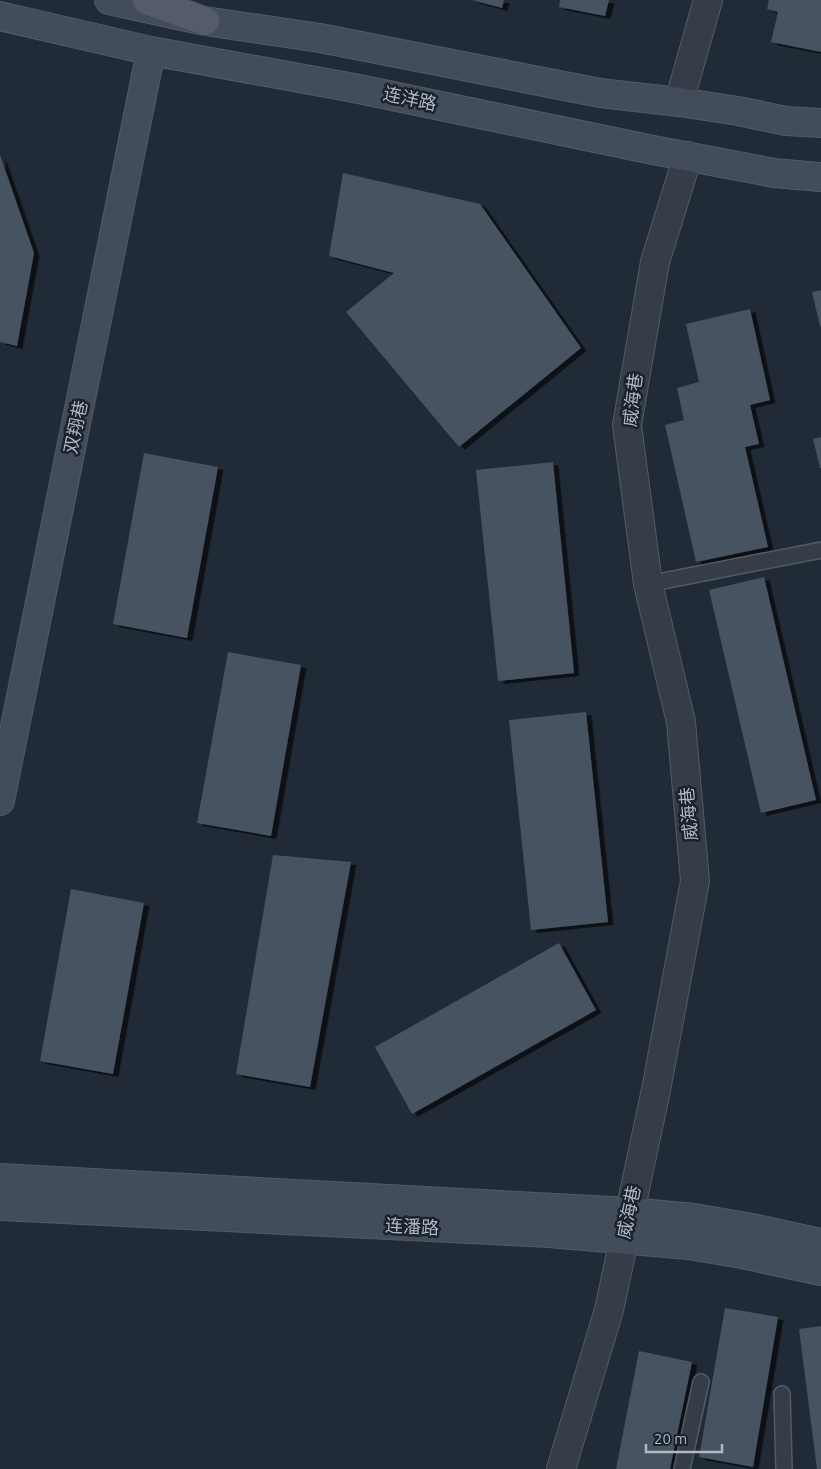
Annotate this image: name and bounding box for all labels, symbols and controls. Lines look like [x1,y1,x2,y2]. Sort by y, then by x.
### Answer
street label: 连洋路 [382,83,439,113]
street label: 威海巷 [619,372,645,428]
street label: 双翔巷 [60,398,90,455]
street label: 威海巷 [676,786,700,842]
street label: 威海巷 [613,1183,643,1240]
street label: 连潘路 [385,1215,440,1237]
scale bar [646,1422,722,1454]
text: 20 m [654,1430,687,1447]

